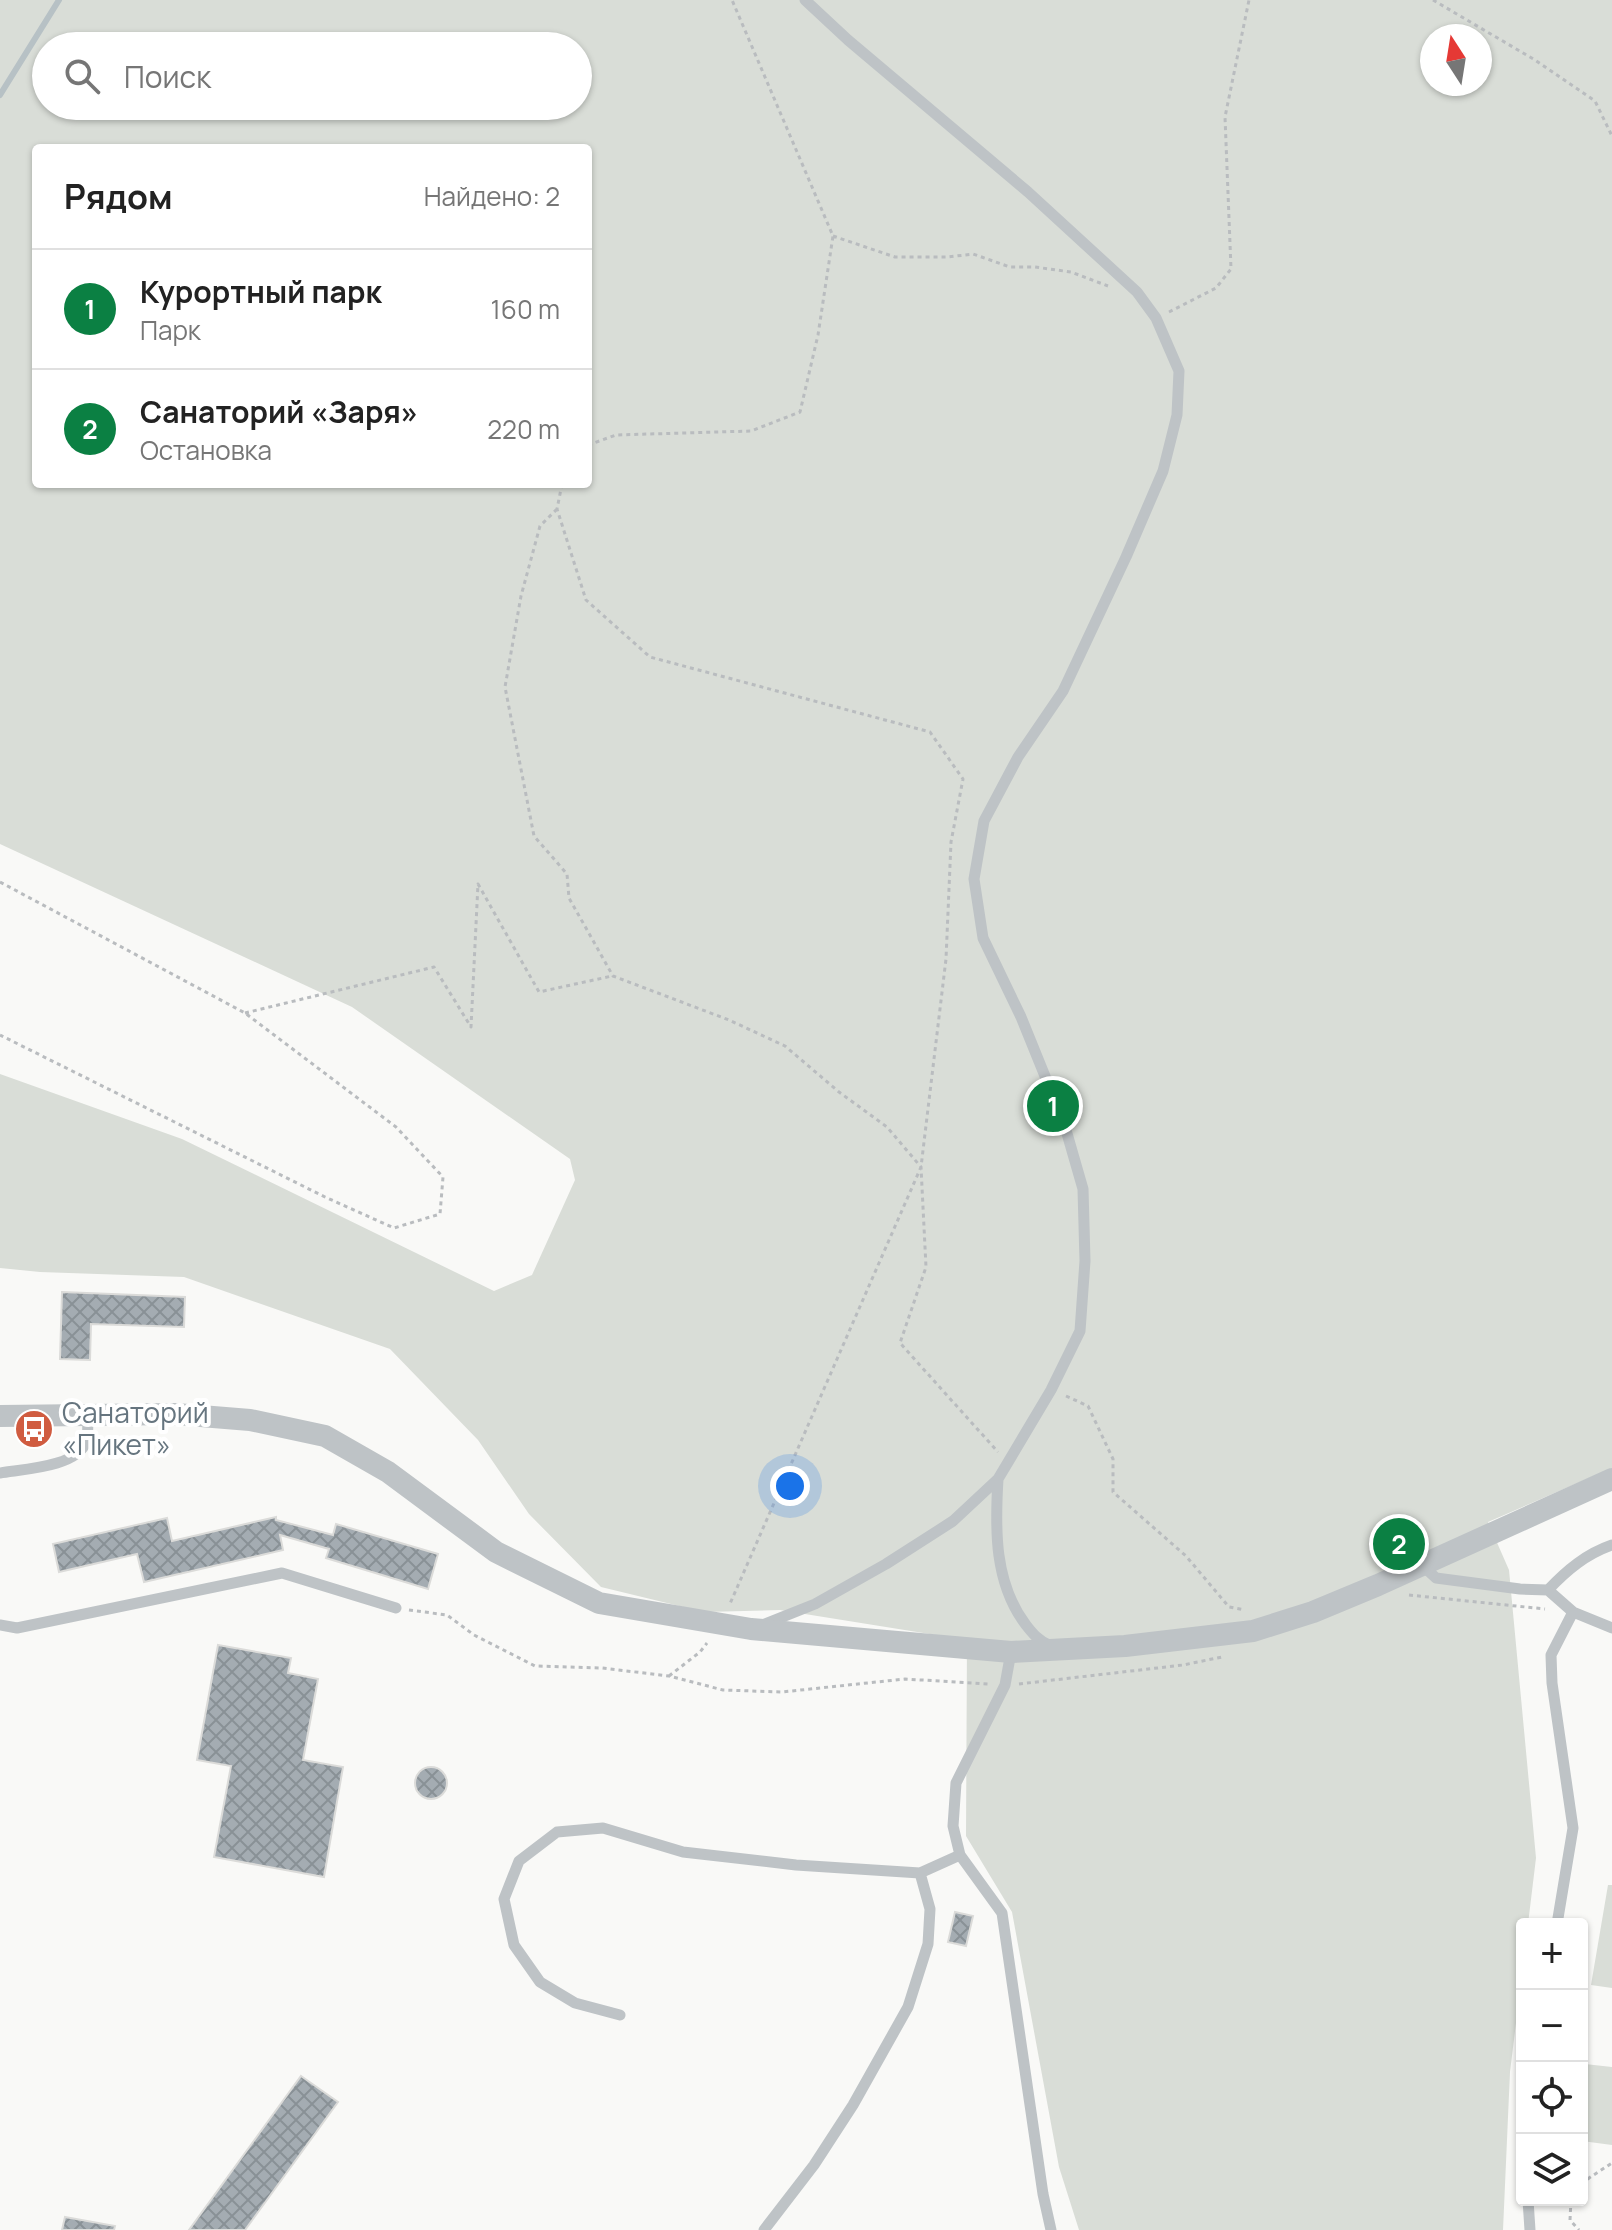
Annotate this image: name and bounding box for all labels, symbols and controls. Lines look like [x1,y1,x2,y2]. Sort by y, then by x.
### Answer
north arrow [1420,24,1492,96]
search box [32,32,592,120]
icon: search [60,54,104,98]
text: Поиск [124,56,211,97]
text: Рядом [64,173,173,219]
text: Найдено: 2 [424,178,560,214]
text: Курортный парк [140,271,382,312]
text: 1 [84,291,96,327]
text: 160 m [491,291,560,327]
text: Парк [140,312,201,348]
text: Санаторий «Заря» [140,391,418,432]
text: 2 [82,411,98,447]
text: 220 m [487,411,560,447]
text: Остановка [140,432,272,468]
pin: 1 [1027,1076,1079,1136]
place label: Санаторий «Пикет» [62,1393,209,1463]
bus stop icon: Санаторий «Пикет» [13,1408,55,1450]
your location [770,1466,810,1506]
pin: 2 [1373,1514,1425,1574]
map controls [1516,1918,1588,2206]
button: + [1516,1918,1588,1990]
button: − [1516,1990,1588,2062]
button: locate [1516,2062,1588,2134]
button: layers [1516,2134,1588,2206]

